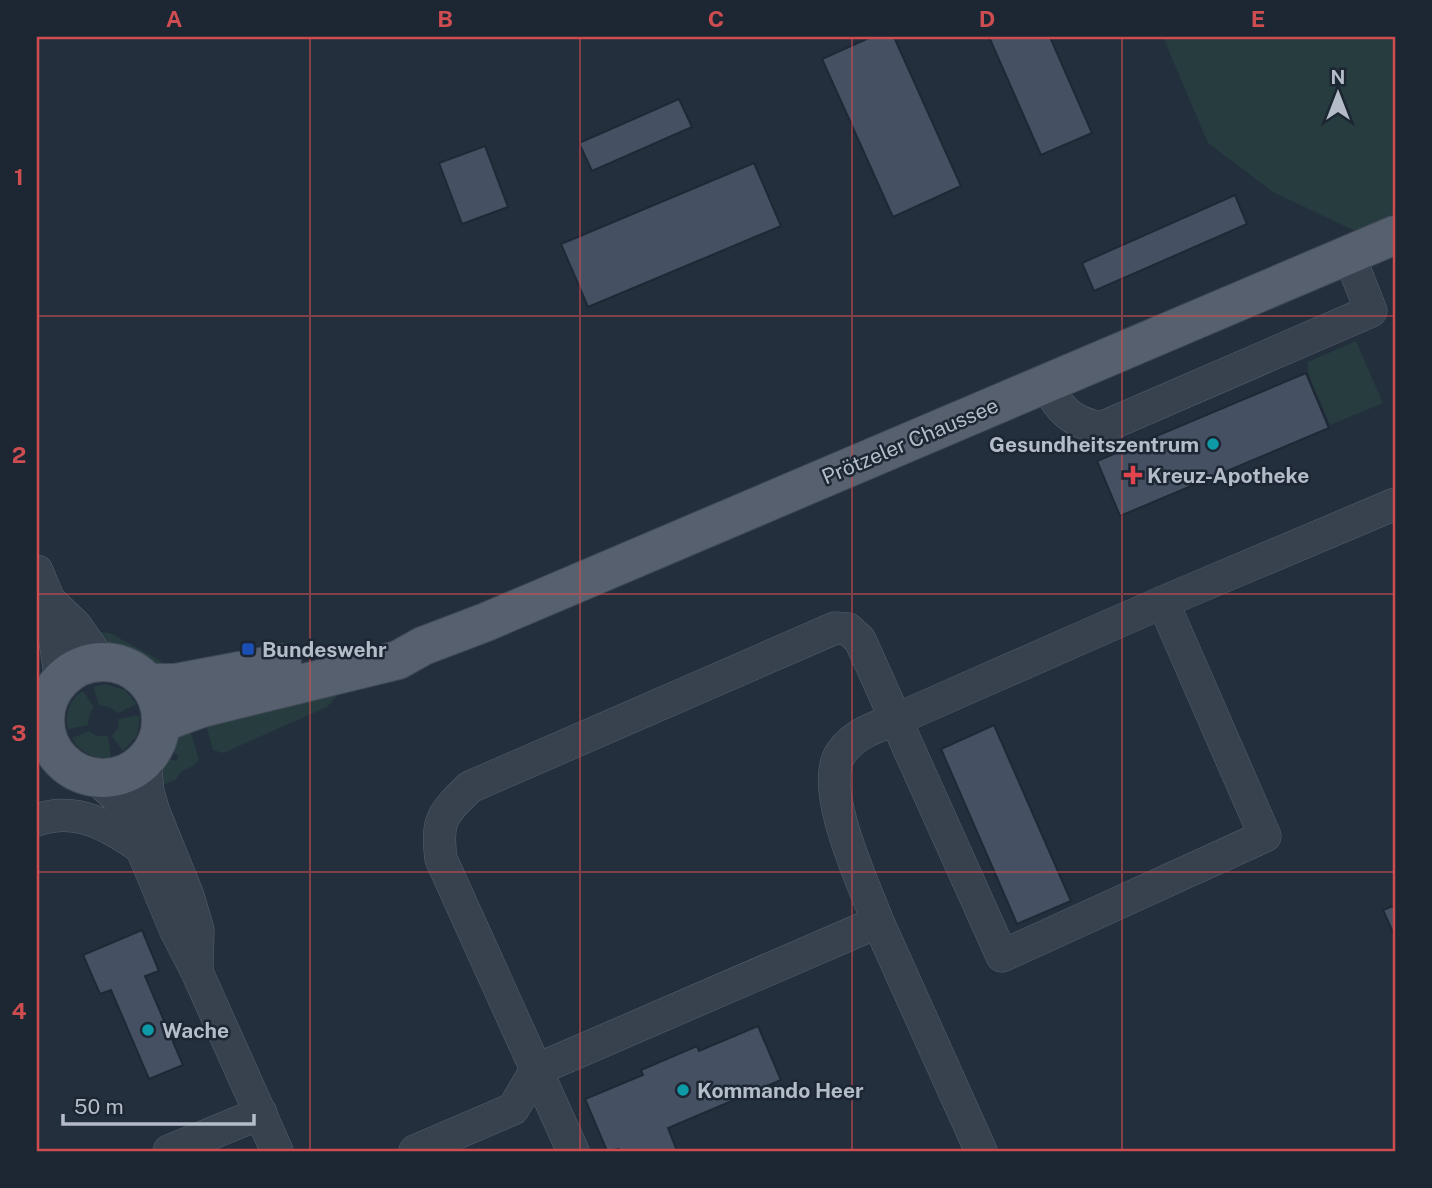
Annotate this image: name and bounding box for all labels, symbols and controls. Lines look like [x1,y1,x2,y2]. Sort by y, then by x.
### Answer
text: A [166,5,183,32]
text: B [437,5,453,32]
text: C [708,5,724,32]
text: D [979,5,995,32]
text: E [1251,5,1265,32]
north arrow [1302,60,1372,130]
text: N [1331,66,1345,88]
text: 1 [14,163,24,190]
street label: Prötzeler Chaussee [818,393,1002,489]
place label: Gesundheitszentrum [989,432,1199,457]
marker: Gesundheitszentrum [1205,436,1221,452]
text: 2 [12,441,26,468]
place label: Kreuz-Apotheke [1147,463,1309,488]
marker: Kreuz-Apotheke [1125,467,1141,483]
place label: Bundeswehr [262,637,387,662]
marker: Bundeswehr [240,641,256,657]
text: 3 [11,719,27,746]
text: 4 [11,997,27,1024]
place label: Wache [162,1018,229,1043]
marker: Wache [140,1022,156,1038]
place label: Kommando Heer [697,1078,864,1103]
marker: Kommando Heer [675,1082,691,1098]
scale bar [63,1083,254,1127]
text: 50 m [74,1094,124,1119]

